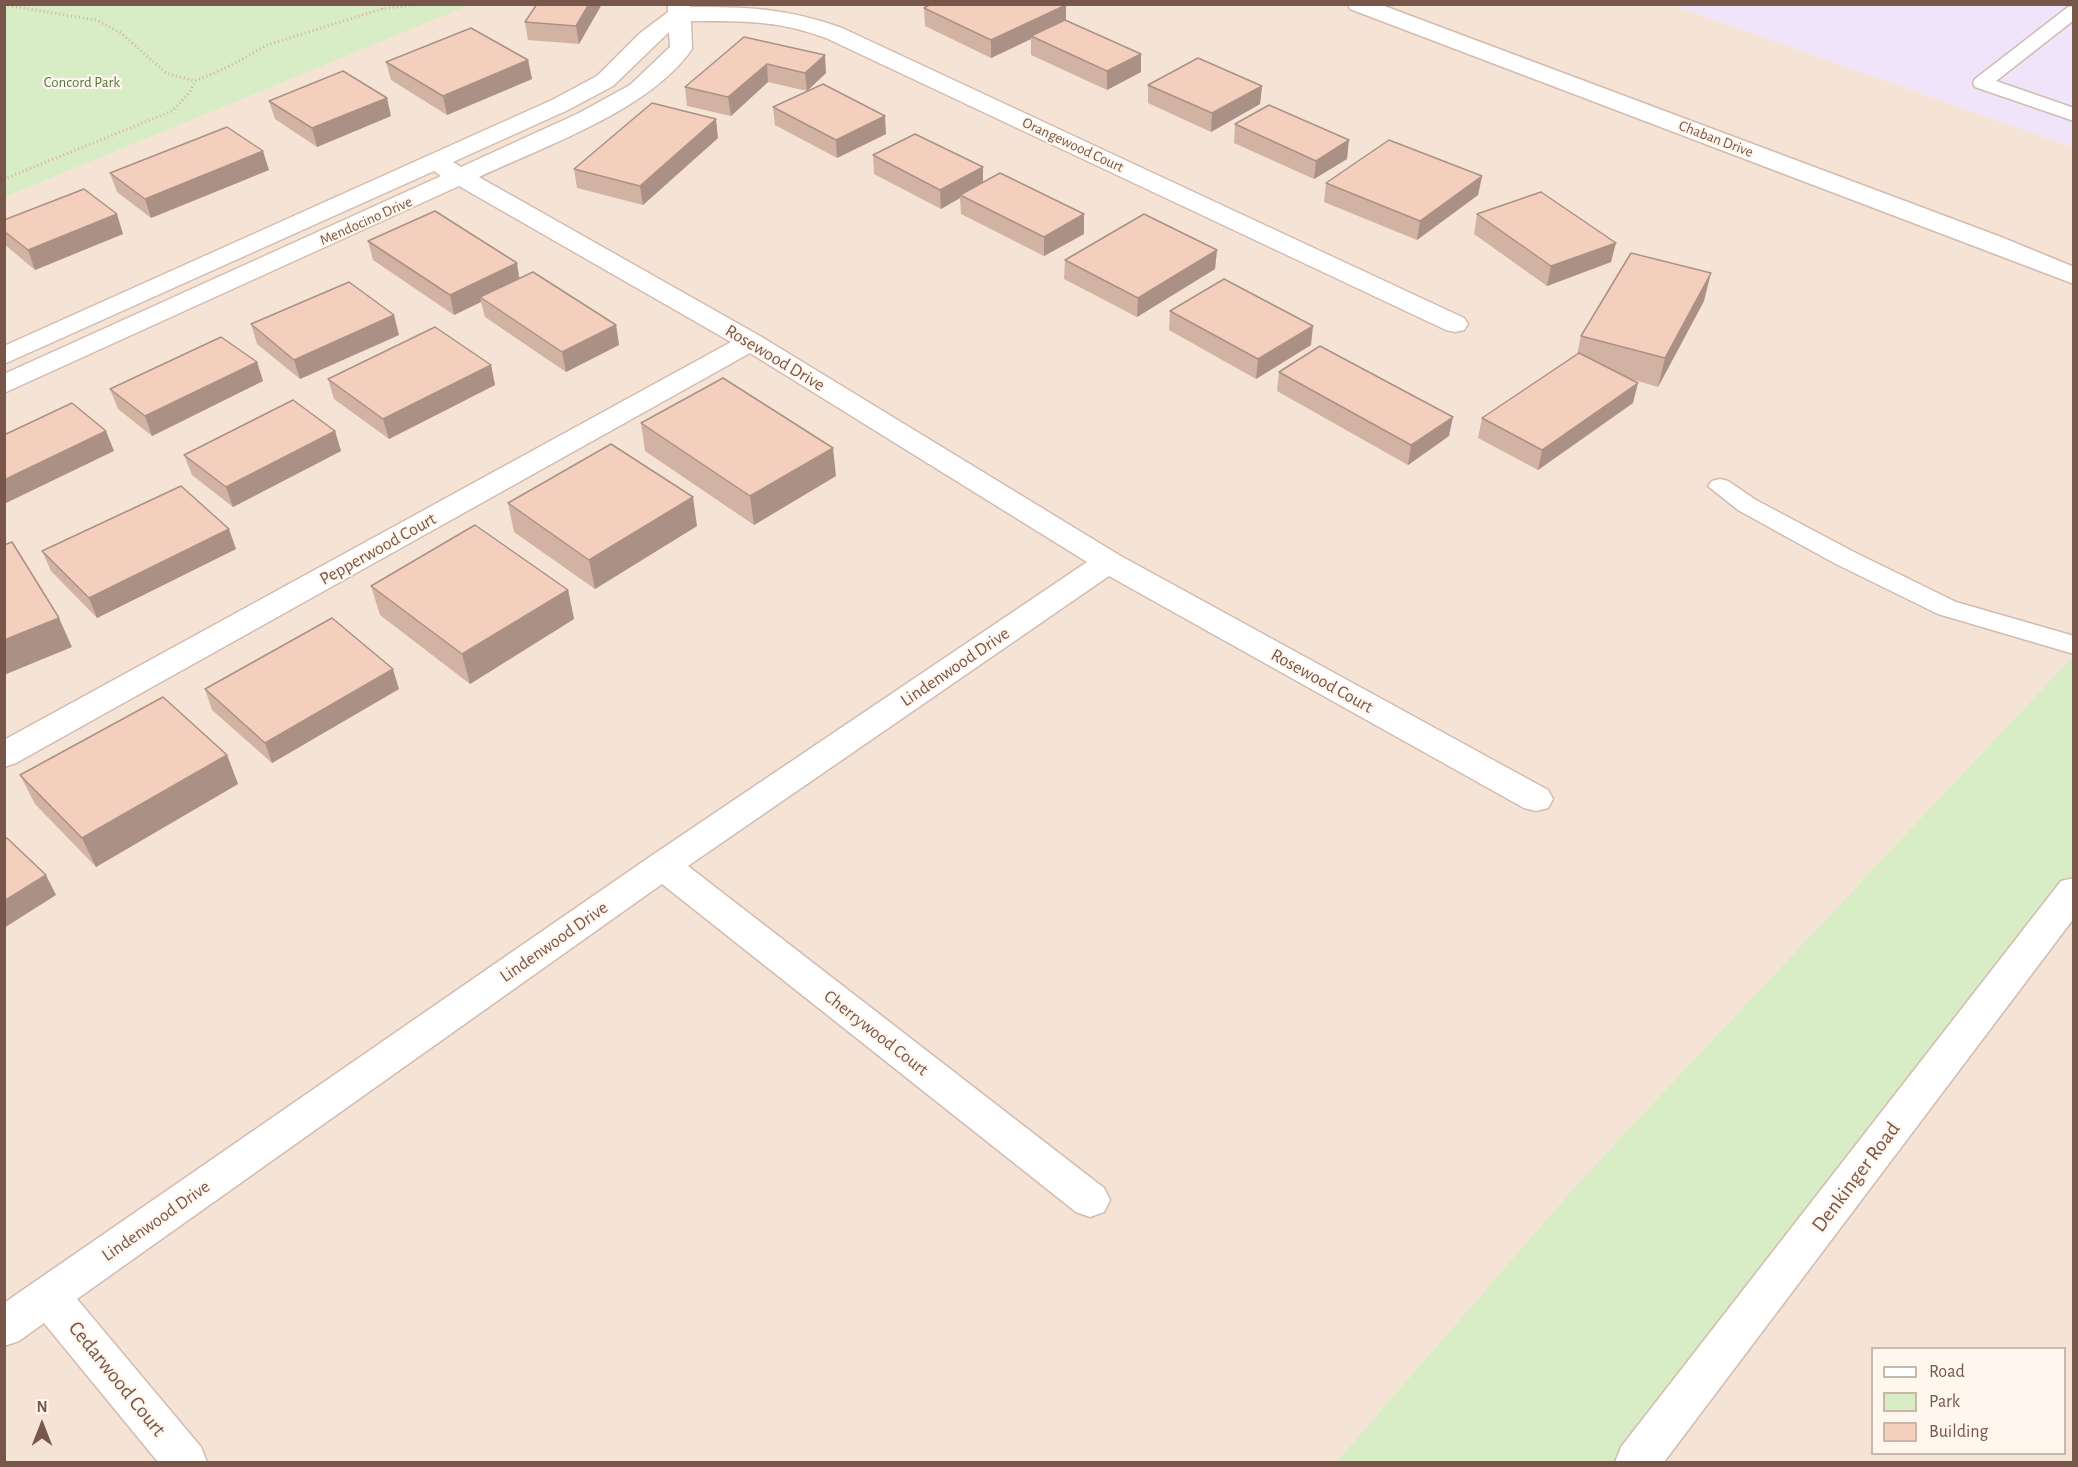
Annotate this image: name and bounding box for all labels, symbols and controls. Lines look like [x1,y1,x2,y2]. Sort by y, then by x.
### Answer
park label: Concord Park [44,73,120,91]
street label: Orangewood Court [1019,114,1127,176]
street label: Chaban Drive [1676,117,1756,161]
street label: Mendocino Drive [317,193,415,249]
street label: Rosewood Drive [721,320,829,396]
street label: Pepperwood Court [316,508,440,590]
street label: Lindenwood Drive [896,623,1014,711]
street label: Rosewood Court [1267,644,1377,718]
street label: Lindenwood Drive [496,897,612,987]
street label: Cherrywood Court [819,985,933,1081]
street label: Denkinger Road [1806,1117,1906,1237]
street label: Lindenwood Drive [98,1176,214,1266]
street label: Cedarwood Court [63,1316,171,1442]
legend [1871,1347,2066,1455]
text: Road [1929,1363,1965,1381]
text: Park [1929,1393,1960,1411]
north arrow [12,1395,72,1455]
text: N [36,1399,48,1415]
text: Building [1929,1423,1988,1441]

